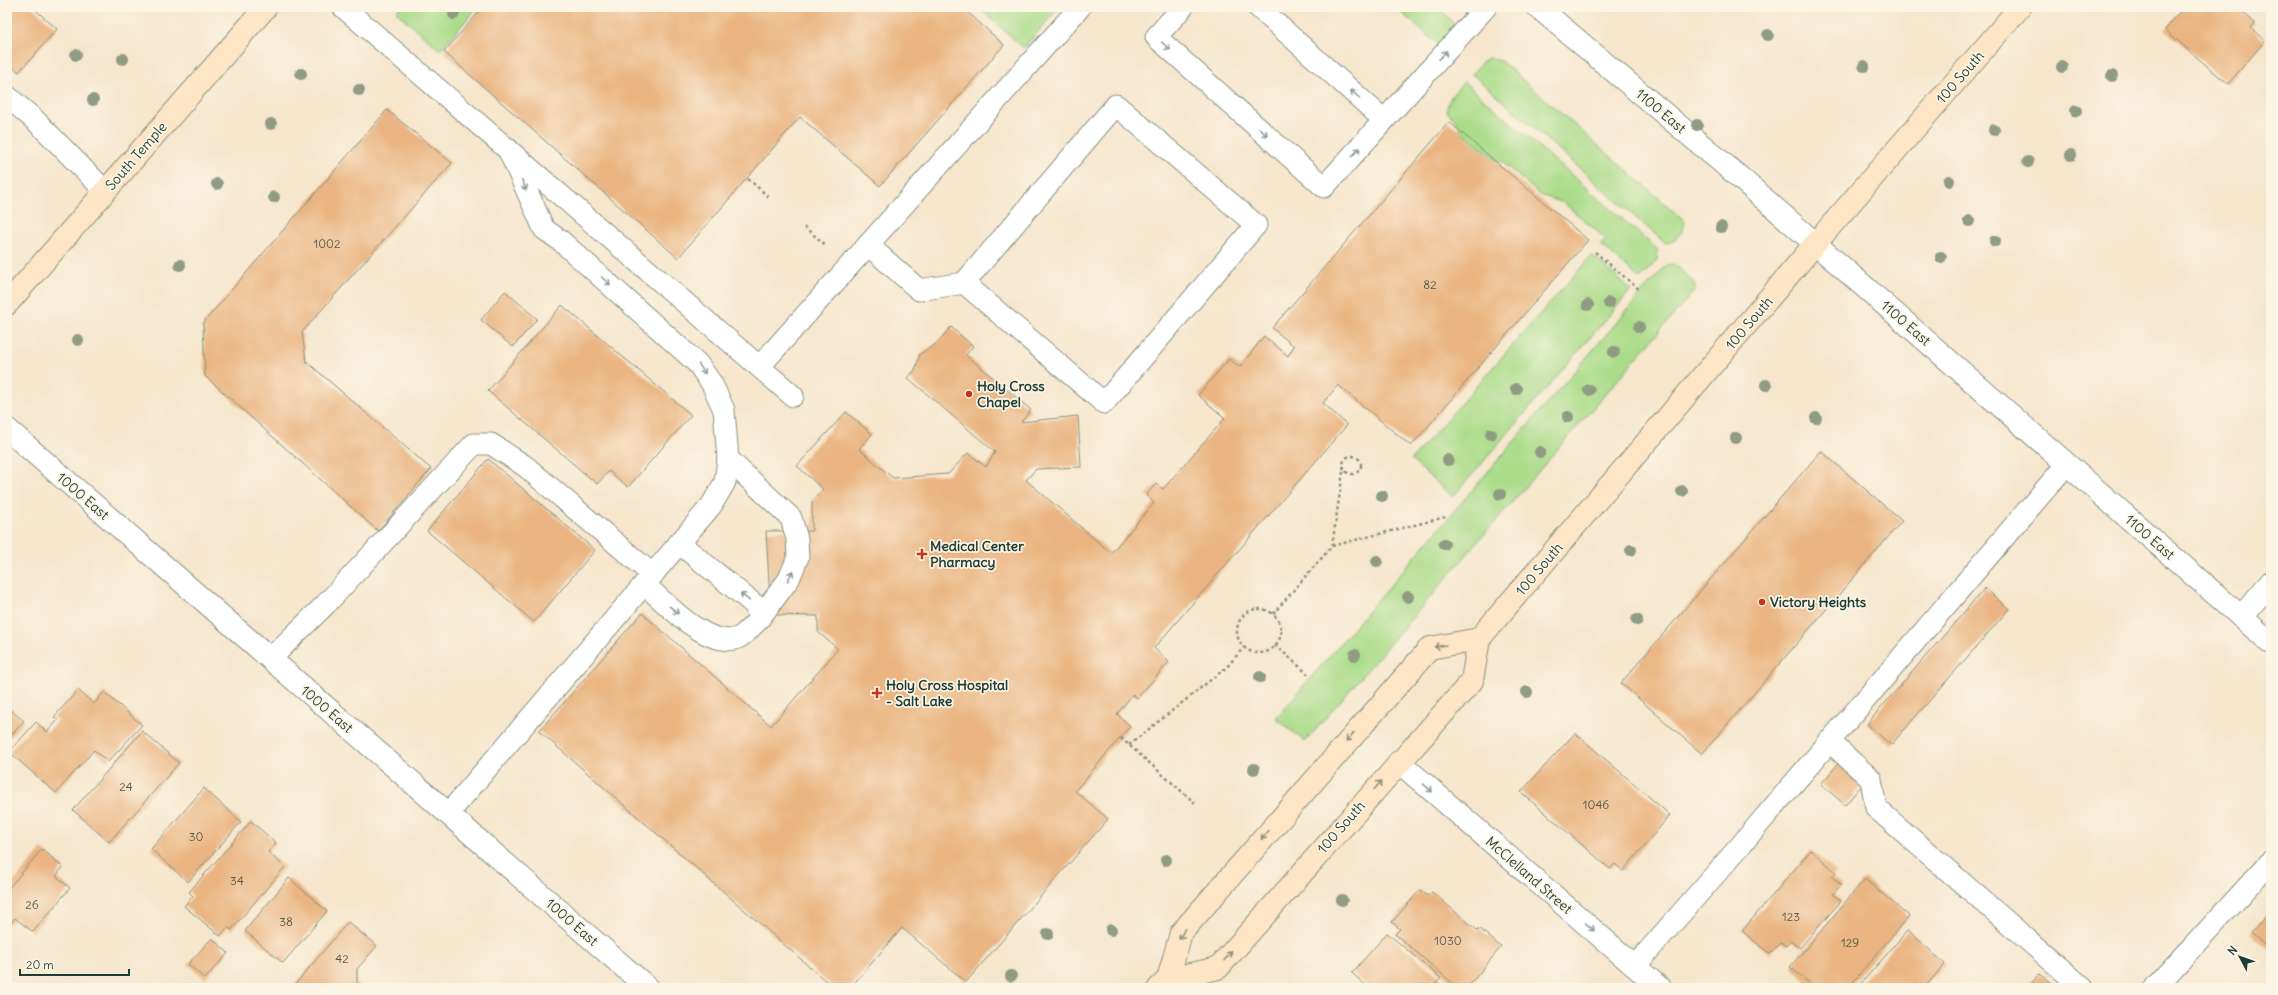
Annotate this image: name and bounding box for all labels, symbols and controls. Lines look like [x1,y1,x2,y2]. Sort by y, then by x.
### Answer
one-way arrow [1161,41,1171,50]
street label: 100 South [1932,47,1988,107]
one-way arrow [1438,50,1447,60]
street label: 1100 East [1632,85,1690,137]
one-way arrow [1350,89,1361,98]
street label: South Temple [101,118,171,194]
one-way arrow [1258,128,1268,137]
one-way arrow [1351,147,1360,157]
one-way arrow [521,178,528,190]
house number: 1002 [313,236,341,251]
one-way arrow [601,277,611,286]
house number: 82 [1423,277,1437,292]
street label: 100 South [1722,293,1776,353]
street label: 1100 East [1877,297,1935,350]
one-way arrow [698,363,706,374]
place label: Holy Cross Chapel [977,377,1045,411]
marker: Holy Cross Chapel [964,389,974,399]
street label: 1000 East [53,468,113,524]
street label: 1100 East [2121,511,2179,564]
place label: Medical Center Pharmacy [930,537,1024,571]
street label: 100 South [1512,539,1566,599]
marker: Medical Center Pharmacy [917,549,927,559]
one-way arrow [787,570,794,582]
one-way arrow [739,592,750,601]
place label: Victory Heights [1770,593,1867,611]
marker: Victory Heights [1757,597,1767,607]
one-way arrow [669,605,679,614]
one-way arrow [1434,642,1447,650]
place label: Holy Cross Hospital - Salt Lake [886,676,1008,710]
street label: 1000 East [297,681,357,737]
marker: Holy Cross Hospital - Salt Lake [871,687,883,699]
one-way arrow [1346,732,1355,742]
house number: 24 [119,779,133,794]
one-way arrow [1374,779,1383,790]
one-way arrow [1423,783,1433,792]
street label: 100 South [1313,797,1369,857]
house number: 1046 [1583,797,1609,812]
house number: 30 [189,829,203,844]
one-way arrow [1261,830,1270,840]
street label: McClelland Street [1482,832,1576,918]
house number: 34 [230,873,244,888]
street label: 1000 East [542,894,602,950]
house number: 26 [25,897,39,912]
house number: 123 [1782,909,1800,924]
house number: 38 [279,914,293,929]
one-way arrow [1585,923,1595,932]
one-way arrow [1178,928,1185,940]
house number: 1030 [1434,933,1462,948]
house number: 129 [1841,935,1859,950]
north arrow [2220,937,2260,977]
text: N [2225,943,2240,958]
scale bar [20,951,129,977]
house number: 42 [335,951,349,966]
one-way arrow [1224,951,1233,961]
text: 20 m [26,957,54,972]

